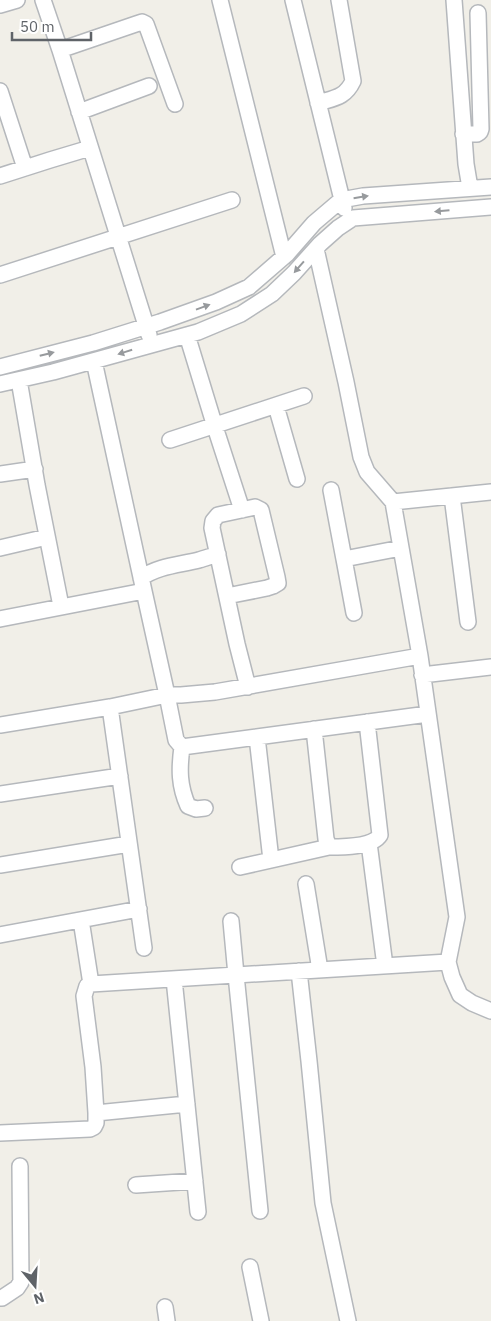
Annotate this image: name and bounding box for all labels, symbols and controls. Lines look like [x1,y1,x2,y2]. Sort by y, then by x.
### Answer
scale bar [12,10,91,42]
text: 50 m [20,17,55,36]
one-way arrow [353,192,369,200]
one-way arrow [434,207,450,215]
one-way arrow [294,260,305,273]
one-way arrow [195,303,210,310]
one-way arrow [118,348,133,356]
one-way arrow [40,350,55,358]
north arrow [10,1261,60,1311]
text: N [31,1288,47,1308]

